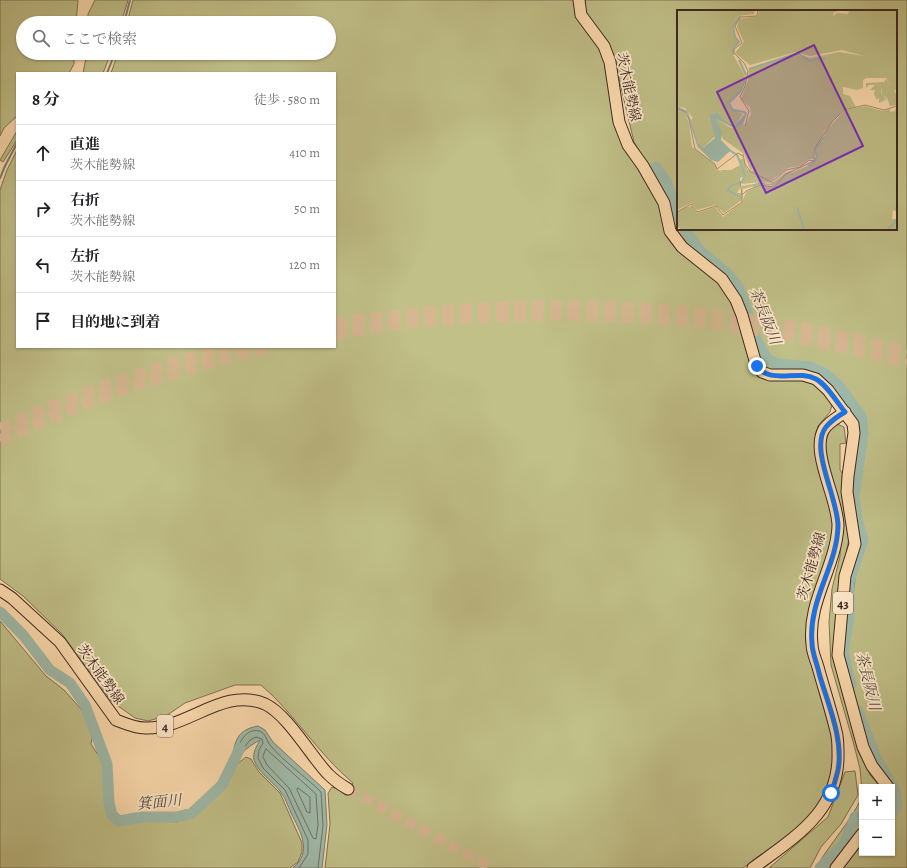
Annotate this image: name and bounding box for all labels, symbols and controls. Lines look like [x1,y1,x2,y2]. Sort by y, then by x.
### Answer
inset map [677,10,897,230]
search box [16,16,336,60]
icon: search [30,27,52,49]
text: ここで検索 [62,29,137,49]
street label: 茨木能勢線 [612,51,645,123]
text: 8 分 [32,88,60,111]
text: 徒歩 · 580 m [254,91,320,108]
text: 直進 [70,134,100,154]
icon: ahead [32,142,54,164]
text: 410 m [289,144,320,161]
text: 茨木能勢線 [70,156,135,173]
text: 右折 [70,190,100,210]
icon: right [32,198,54,220]
text: 50 m [294,200,320,217]
text: 茨木能勢線 [70,212,135,229]
text: 左折 [70,246,100,266]
icon: left [32,254,54,276]
text: 120 m [289,256,320,273]
text: 茨木能勢線 [70,268,135,285]
water label: 茶長阪川 [744,284,786,349]
icon: arrive [32,310,54,332]
text: 目的地に到着 [70,312,160,332]
route end [748,357,766,375]
street label: 茨木能勢線 [793,530,830,602]
road number: 43 [833,592,853,614]
street label: 茨木能勢線 [72,640,129,708]
water label: 茶長阪川 [851,649,885,714]
road number: 4 [157,715,173,737]
route start [822,784,840,802]
map controls [859,784,895,856]
button: + [859,784,895,820]
water label: 箕面川 [136,789,184,814]
button: − [859,820,895,856]

